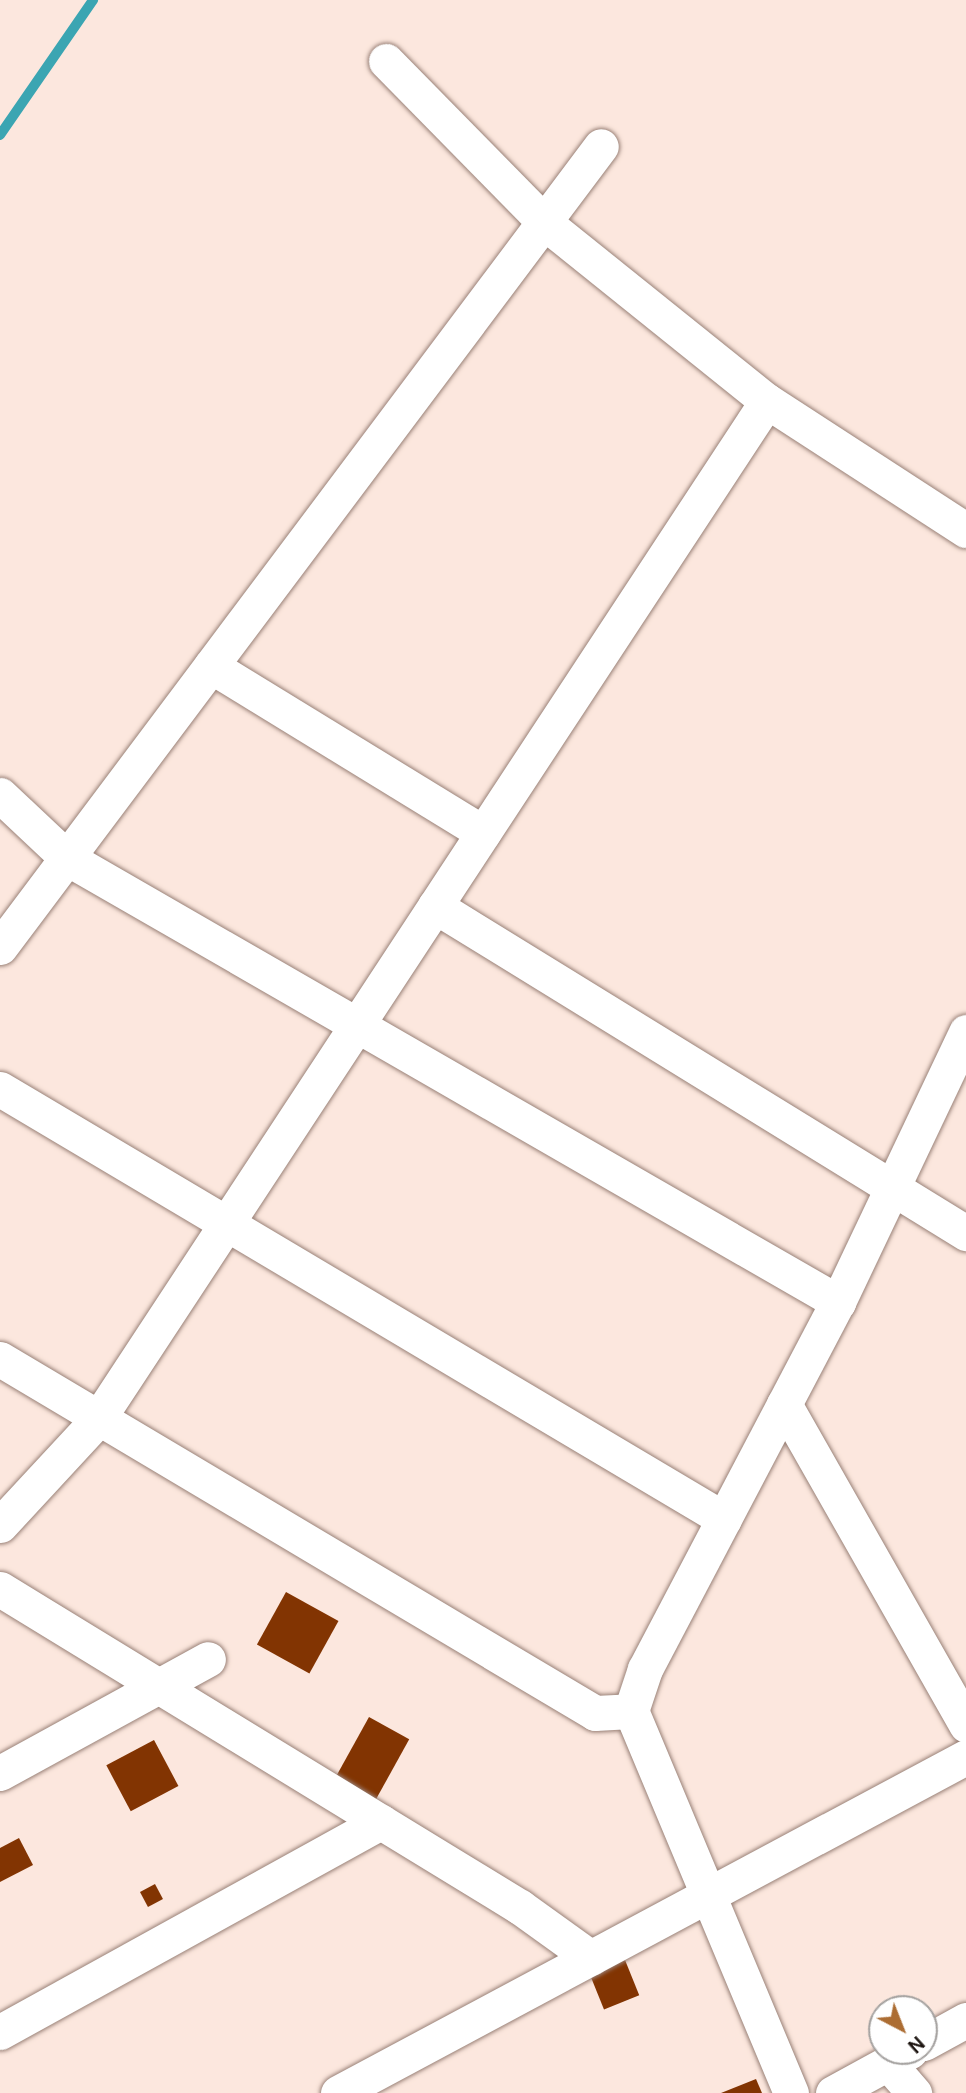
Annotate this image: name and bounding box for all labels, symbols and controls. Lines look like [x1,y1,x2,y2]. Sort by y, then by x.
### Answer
north arrow [868,1995,938,2065]
text: N [903,2031,930,2058]

